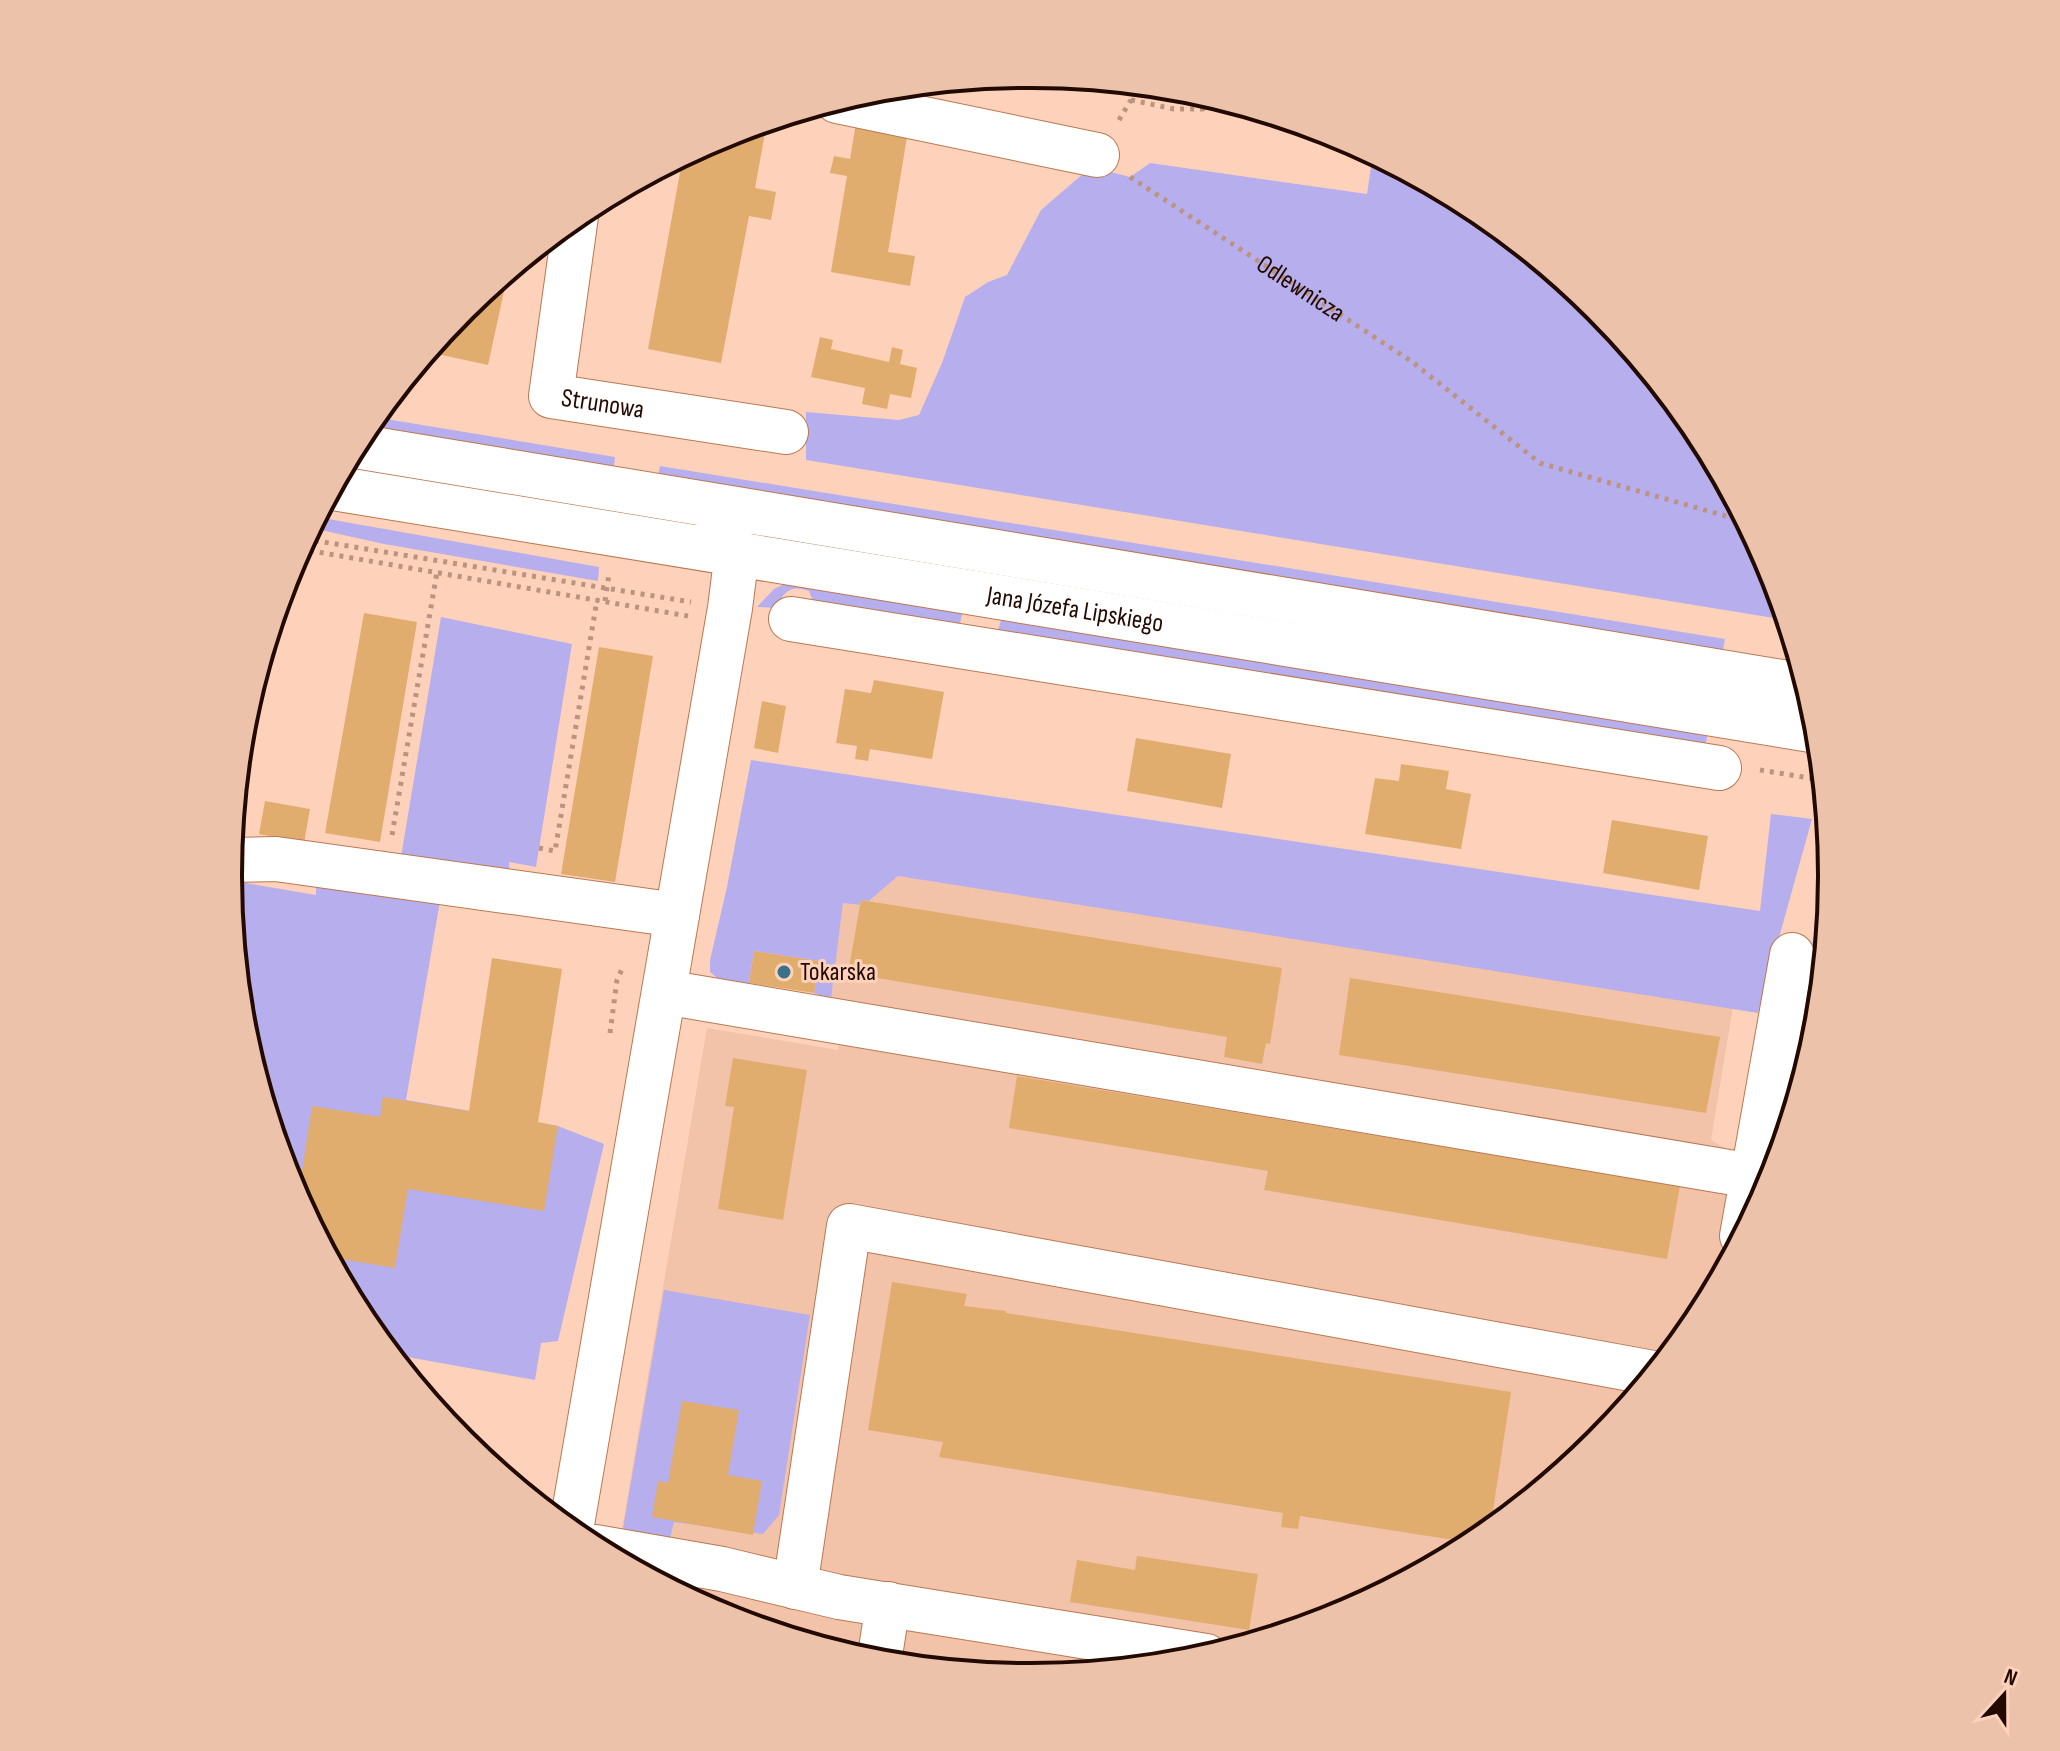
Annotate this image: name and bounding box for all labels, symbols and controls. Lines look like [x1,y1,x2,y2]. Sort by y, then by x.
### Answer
street label: Odlewnicza [1251,249,1351,329]
street label: Strunowa [559,382,646,426]
street label: Jana Józefa Lipskiego [984,580,1166,639]
place label: Tokarska [800,957,876,988]
marker: Tokarska [775,963,793,981]
north arrow [1964,1655,2044,1735]
text: N [2000,1663,2021,1692]

